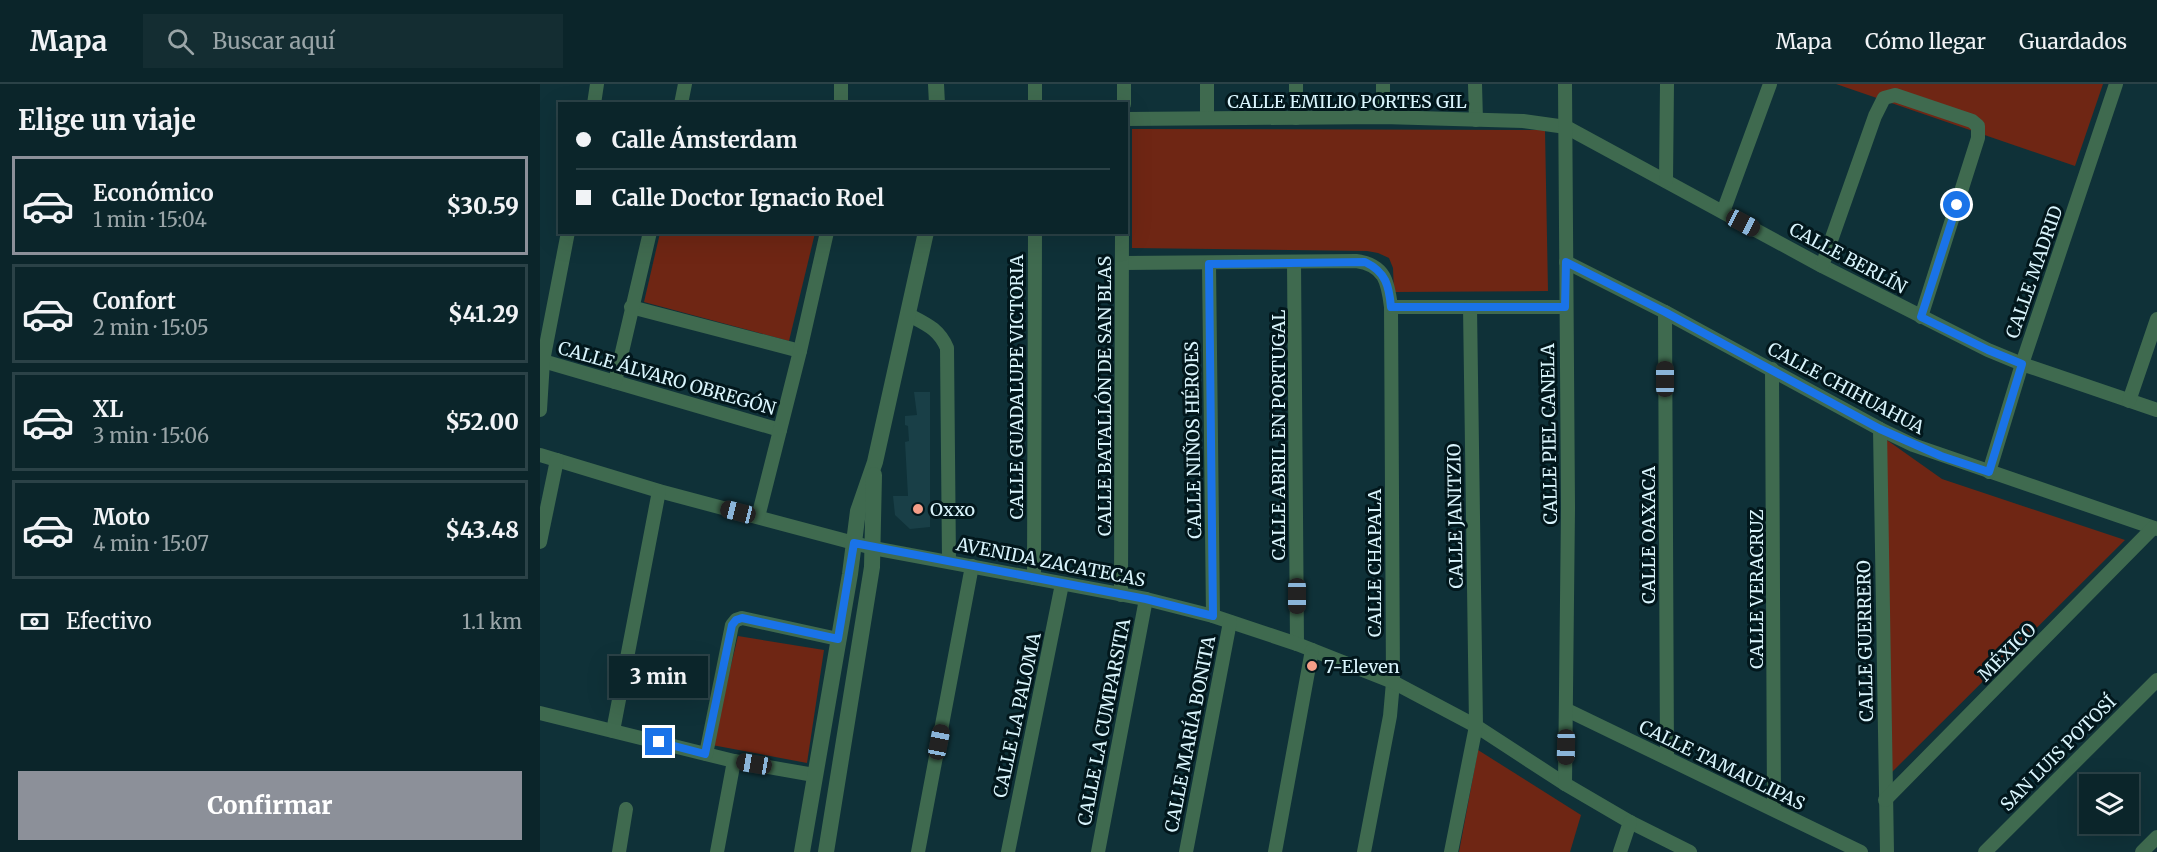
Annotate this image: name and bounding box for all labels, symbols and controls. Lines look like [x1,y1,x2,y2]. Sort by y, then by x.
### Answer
search box [143,14,563,68]
text: Mapa [30,23,107,59]
icon: search [164,25,197,58]
text: Buscar aquí [212,27,335,55]
text: Mapa [1776,28,1832,55]
text: Cómo llegar [1865,28,1986,55]
text: Guardados [2019,28,2127,55]
street label: CALLE EMILIO PORTES GIL [1227,90,1467,113]
text: Elige un viaje [18,103,196,137]
text: Calle Ámsterdam [612,126,797,154]
icon: car [21,179,75,233]
text: Económico [93,179,214,207]
text: Calle Doctor Ignacio Roel [612,184,884,212]
route start [1943,191,1970,218]
text: $30.59 [447,192,519,220]
street label: CALLE MADRID [2000,202,2068,342]
text: 1 min · 15:04 [93,207,207,232]
car [1723,207,1763,239]
street label: CALLE BERLÍN [1785,217,1911,299]
street label: CALLE GUADALUPE VICTORIA [1005,254,1028,519]
street label: CALLE BATALLÓN DE SAN BLAS [1093,255,1116,536]
icon: car [21,287,75,341]
text: Confort [93,287,176,315]
text: $41.29 [448,300,519,328]
street label: CALLE ABRIL EN PORTUGAL [1267,310,1290,560]
text: 2 min · 15:05 [93,315,209,340]
street label: CALLE ÁLVARO OBREGÓN [555,336,779,420]
street label: CALLE CHIHUAHUA [1764,337,1929,439]
street label: CALLE NIÑOS HÉROES [1180,341,1206,539]
street label: CALLE PIEL CANELA [1536,343,1562,525]
car [1656,361,1674,397]
icon: car [21,395,75,449]
text: XL [93,395,123,423]
text: $52.00 [445,408,519,436]
text: 3 min · 15:06 [93,423,209,448]
street label: CALLE JANITZIO [1442,443,1468,589]
street label: CALLE OAXACA [1637,466,1660,604]
street label: CALLE CHAPALA [1363,489,1386,637]
place label: Oxxo [930,498,975,521]
car [718,499,758,525]
marker: Oxxo [911,502,925,516]
icon: car [21,503,75,557]
text: Moto [93,503,150,531]
street label: CALLE VERACRUZ [1745,509,1768,669]
text: $43.48 [445,516,519,544]
text: 4 min · 15:07 [93,531,209,556]
street label: AVENIDA ZACATECAS [954,532,1148,592]
street label: CALLE GUERRERO [1852,560,1878,722]
car [1288,578,1306,614]
icon: cash [18,605,51,638]
text: Efectivo [66,607,152,635]
text: 1.1 km [462,609,522,634]
street label: CALLE LA CUMPARSITA [1073,616,1135,827]
street label: MÉXICO [1973,618,2041,686]
street label: CALLE LA PALOMA [988,630,1046,800]
street label: CALLE MARÍA BONITA [1160,634,1220,834]
callout: 3 min [610,655,708,697]
place label: 7-Eleven [1324,655,1400,678]
marker: 7-Eleven [1305,659,1319,673]
text: 3 min [630,664,687,689]
street label: SAN LUIS POTOSÍ [1995,690,2121,816]
street label: CALLE TAMAULIPAS [1635,715,1809,815]
car [927,723,951,761]
route end [645,728,672,755]
car [1557,729,1575,765]
car [735,752,773,776]
button: Confirmar [18,771,522,840]
map controls [2079,774,2139,834]
button: layers [2079,774,2139,834]

